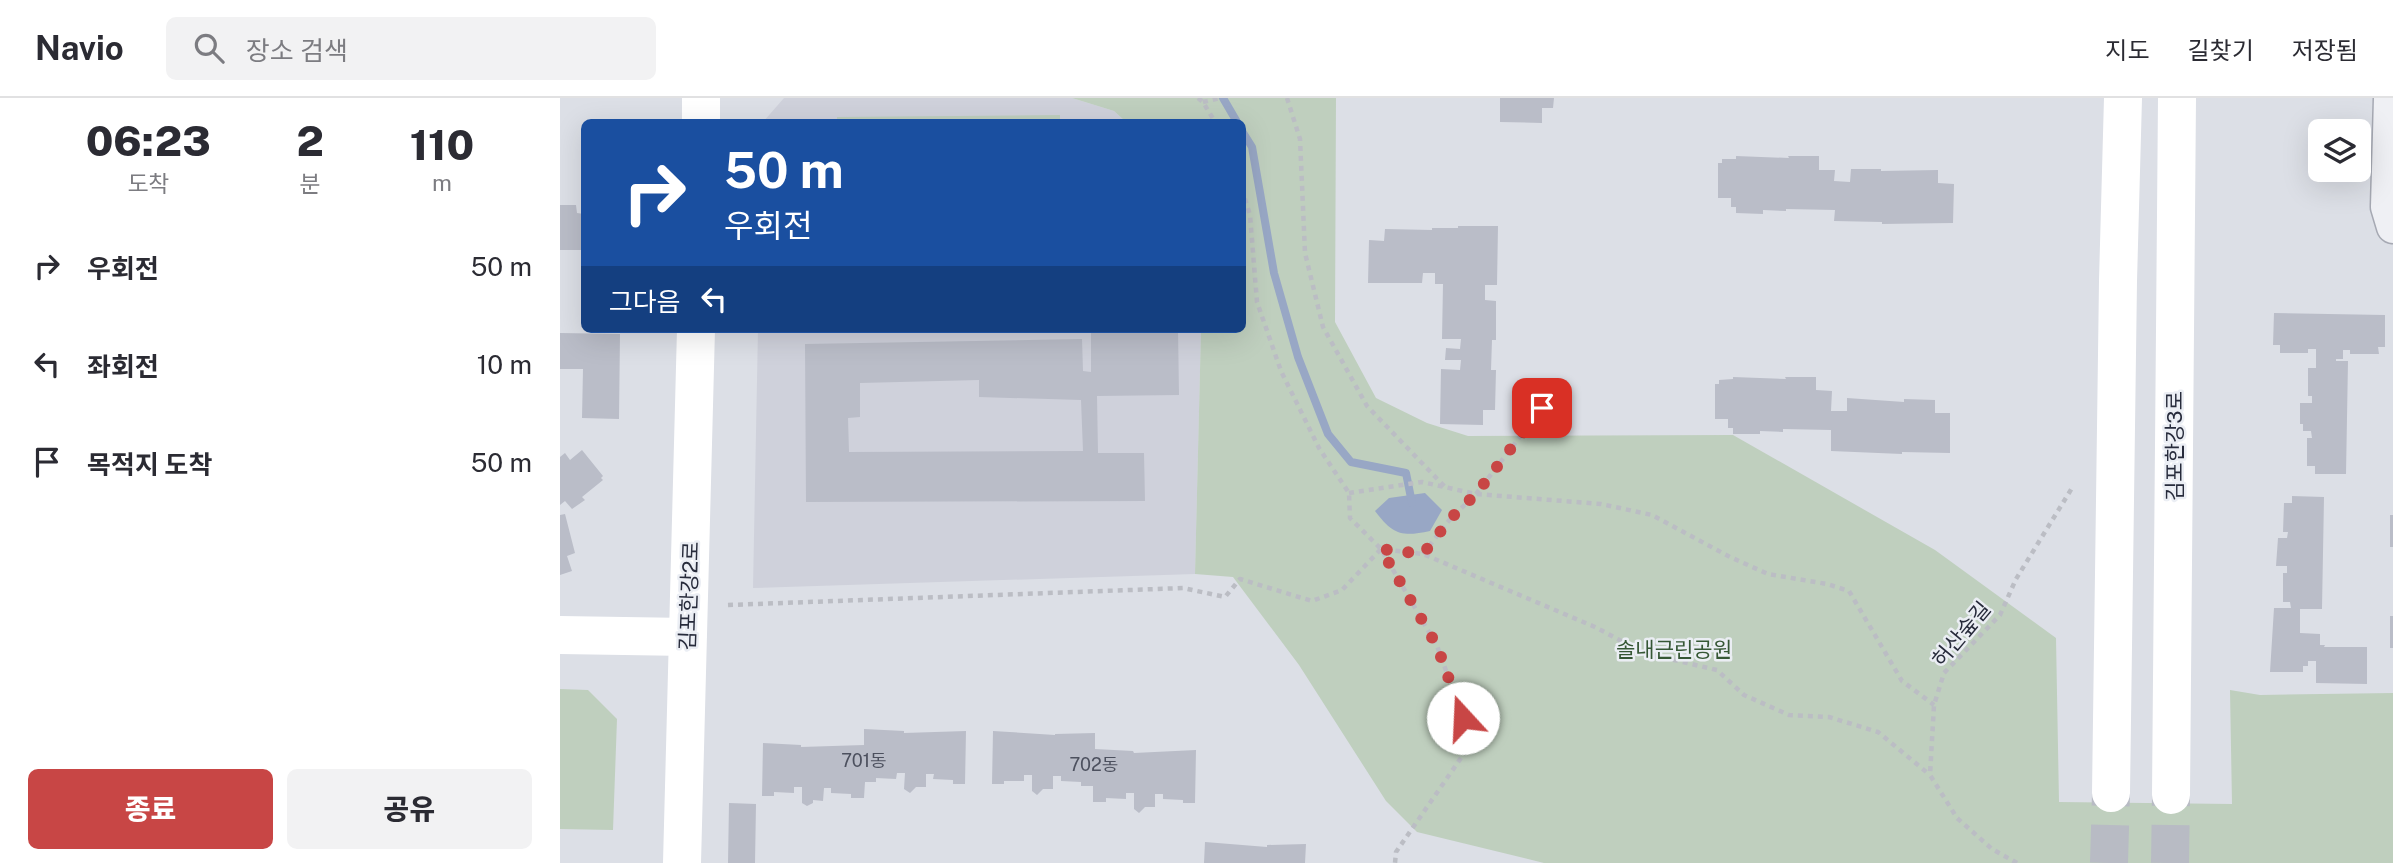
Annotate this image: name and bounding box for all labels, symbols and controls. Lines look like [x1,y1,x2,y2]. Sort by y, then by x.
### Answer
search box [166,17,656,80]
text: Navio [35,29,124,67]
icon: search [190,29,228,67]
text: 장소 검색 [246,35,348,66]
text: 지도 [2105,36,2150,64]
text: 길찾기 [2188,36,2254,64]
text: 저장됨 [2292,36,2358,64]
text: 06:23 [86,116,211,165]
text: 2 [297,116,324,165]
map controls [2308,119,2371,182]
button: layers [2308,119,2371,182]
text: 110 [410,120,474,169]
text: 50 m [724,141,844,199]
icon: right [609,147,700,238]
text: m [432,169,452,196]
text: 도착 [127,170,169,197]
text: 분 [300,170,321,197]
text: 우회전 [724,207,812,244]
icon: right [28,247,66,285]
text: 50 m [471,251,532,282]
text: 우회전 [87,253,159,284]
icon: left [695,280,733,318]
text: 그다음 [609,286,681,317]
icon: left [28,345,66,383]
text: 10 m [477,349,532,380]
text: 좌회전 [87,351,159,382]
pin [1512,378,1572,438]
icon: arrive [1523,389,1561,427]
street label: 김포한강3로 [2162,391,2187,501]
icon: arrive [28,443,66,481]
text: 50 m [471,447,532,478]
text: 목적지 도착 [87,449,212,480]
street label: 김포한강2로 [675,541,703,651]
street label: 허산숲길 [1927,596,1995,672]
park label: 솔내근린공원 [1616,637,1732,662]
position arrow [1426,681,1500,755]
house number: 701동 [841,750,887,771]
house number: 702동 [1070,754,1118,775]
button: 종료 [28,769,273,849]
button: 공유 [287,769,532,849]

